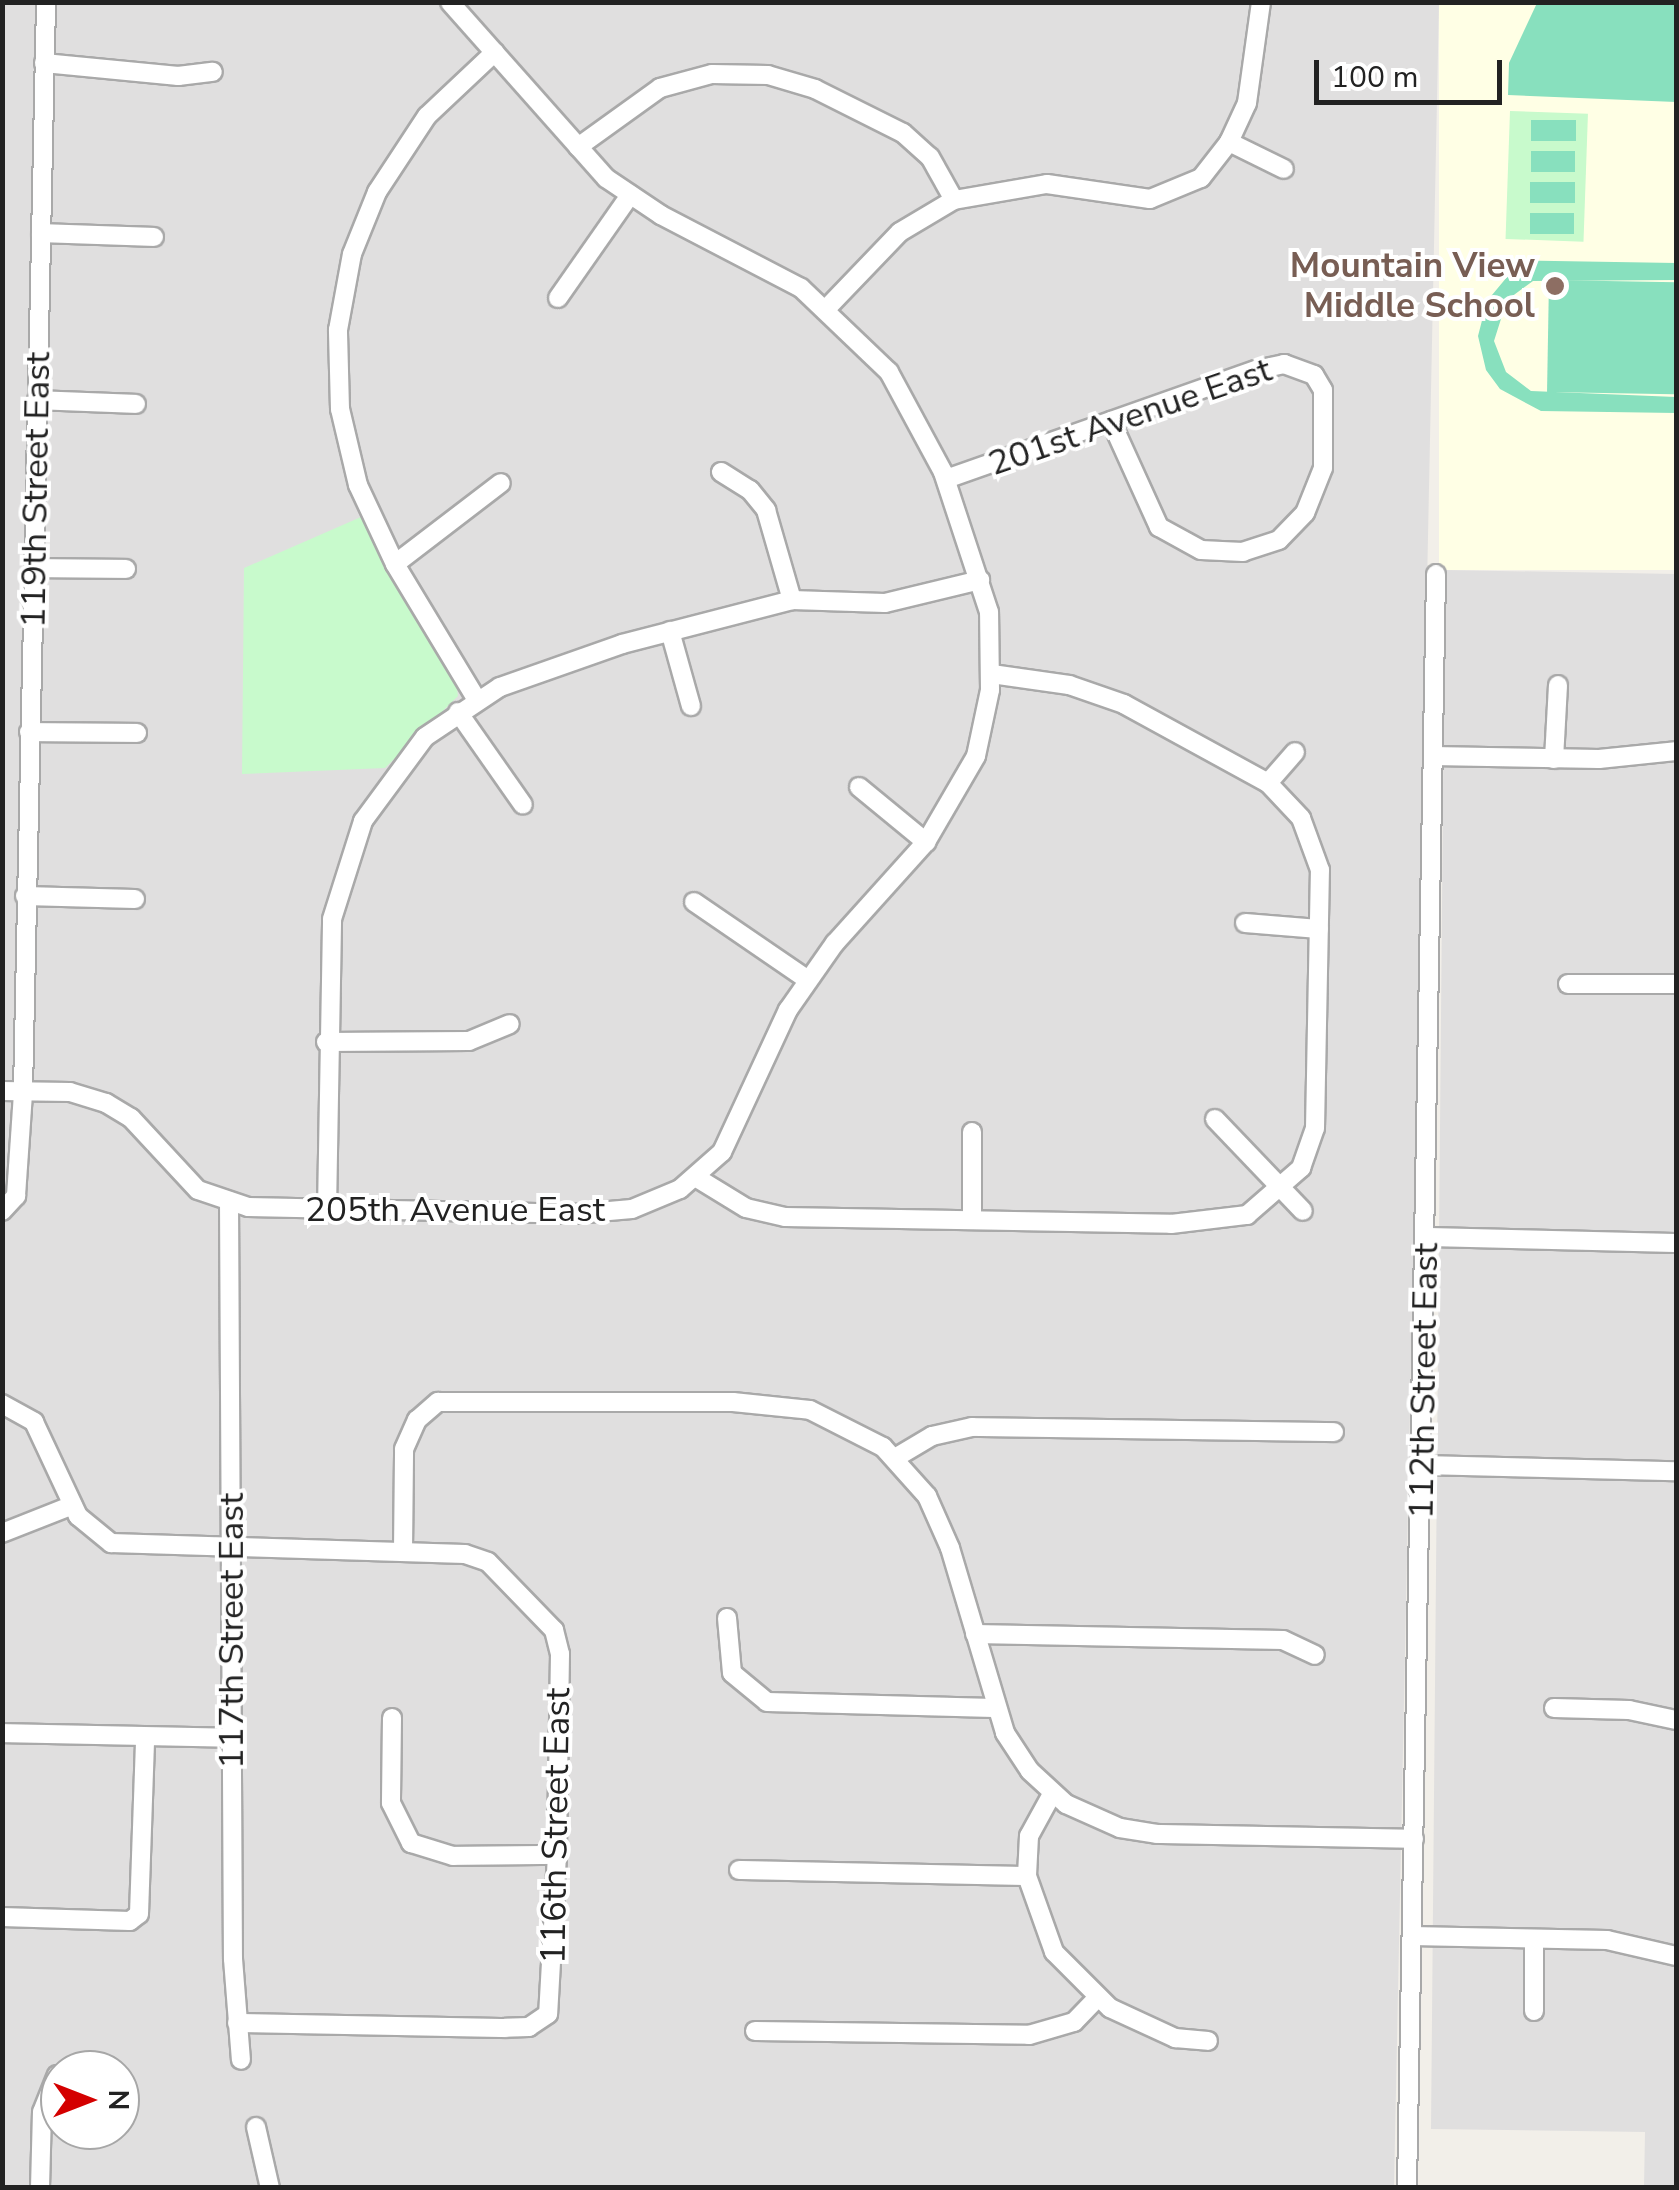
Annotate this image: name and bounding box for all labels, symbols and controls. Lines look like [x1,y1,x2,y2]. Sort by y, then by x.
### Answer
scale bar [1319,40,1506,102]
text: 100 m [1331,57,1418,98]
place label: Mountain View Middle School [1290,245,1535,327]
marker: Mountain View Middle School [1544,275,1566,297]
street label: 201st Avenue East [983,349,1277,485]
street label: 119th Street East [13,352,59,628]
street label: 205th Avenue East [305,1189,605,1231]
street label: 112th Street East [1401,1243,1447,1519]
street label: 117th Street East [211,1493,253,1769]
street label: 116th Street East [533,1688,579,1964]
north arrow [40,2050,140,2150]
text: N [99,2090,137,2110]

